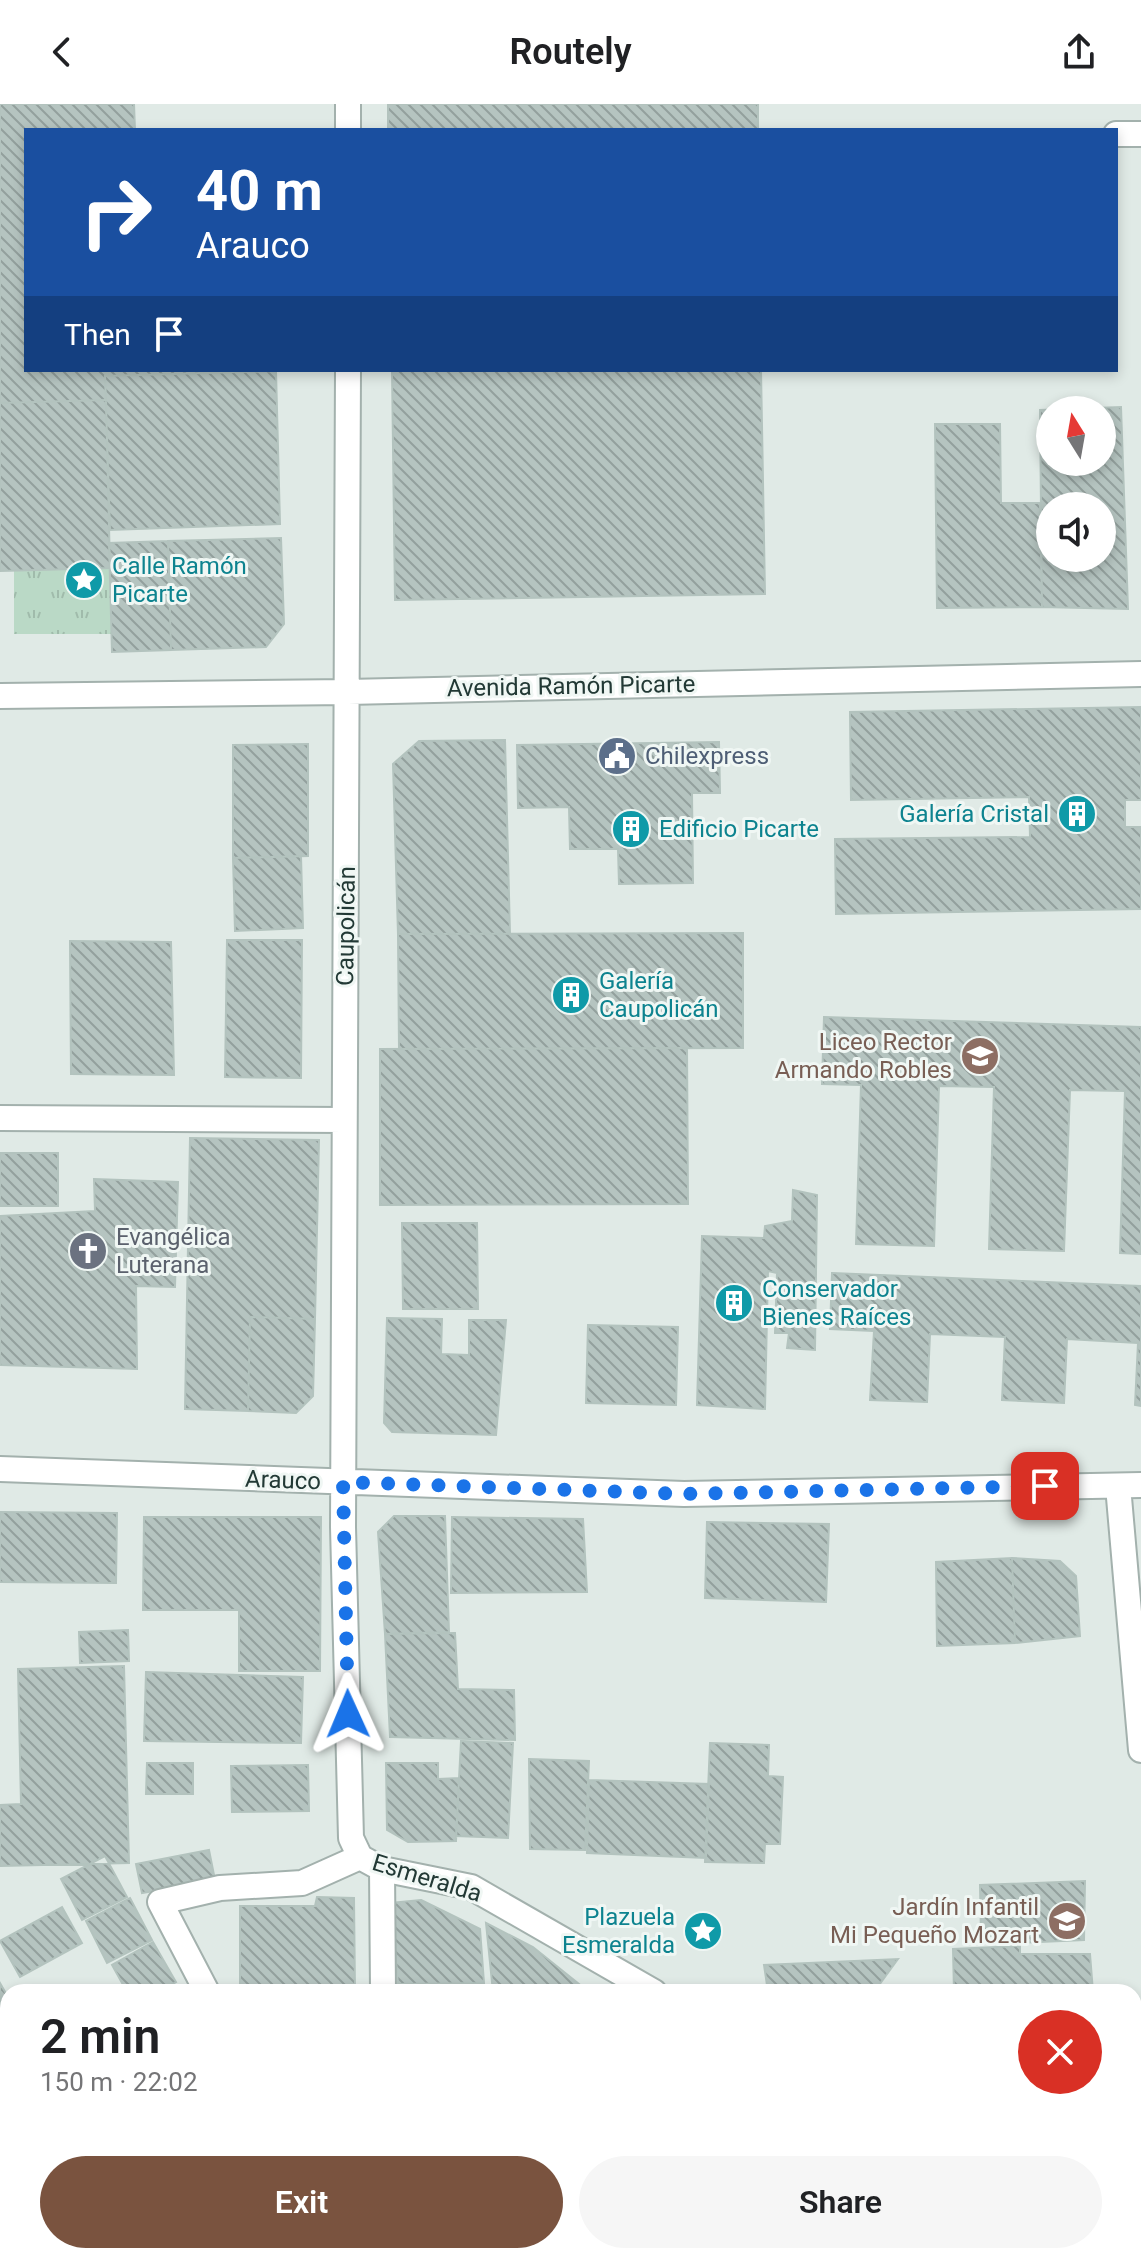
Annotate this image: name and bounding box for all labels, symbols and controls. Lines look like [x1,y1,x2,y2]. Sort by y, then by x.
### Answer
icon: back [40,30,84,74]
icon: share [1057,30,1101,74]
text: Routely [509,31,632,73]
text: 40 m [196,158,323,224]
icon: right [64,160,168,264]
text: Arauco [196,225,310,267]
icon: arrive [147,312,191,356]
text: Then [64,317,131,352]
north arrow [1036,396,1116,476]
map controls [1036,396,1116,572]
button: sound [1036,492,1116,572]
place label: Calle Ramón Picarte [112,552,247,608]
place icon: Calle Ramón Picarte [63,559,105,601]
street label: Avenida Ramón Picarte [446,670,696,702]
public building icon: Chilexpress [596,735,638,777]
place label: Chilexpress [645,742,769,770]
building icon: Galería Cristal [1056,793,1098,835]
place label: Galería Cristal [899,800,1049,828]
building icon: Edificio Picarte [610,808,652,850]
place label: Edificio Picarte [659,815,819,843]
street label: Caupolicán [331,866,361,986]
place label: Galería Caupolicán [599,967,719,1023]
building icon: Galería Caupolicán [550,974,592,1016]
place label: Liceo Rector Armando Robles [775,1028,952,1084]
school or university icon: Liceo Rector Armando Robles [959,1035,1001,1077]
place label: Evangélica Luterana [116,1223,231,1279]
church icon: Evangélica Luterana [67,1230,109,1272]
place label: Conservador Bienes Raíces [762,1275,911,1331]
building icon: Conservador Bienes Raíces [713,1282,755,1324]
pin [1011,1452,1079,1520]
icon: arrive [1023,1464,1067,1508]
street label: Arauco [245,1465,321,1495]
position arrow [306,1672,390,1756]
street label: Esmeralda [369,1848,485,1908]
place label: Jardín Infantil Mi Pequeño Mozart [830,1893,1039,1949]
school or university icon: Jardín Infantil Mi Pequeño Mozart [1046,1900,1088,1942]
place label: Plazuela Esmeralda [562,1903,675,1959]
place icon: Plazuela Esmeralda [682,1910,724,1952]
text: 2 min [40,2008,160,2065]
button: close [1018,2010,1102,2094]
text: 150 m · 22:02 [40,2067,198,2097]
button: Exit [40,2156,563,2248]
button: Share [579,2156,1102,2248]

